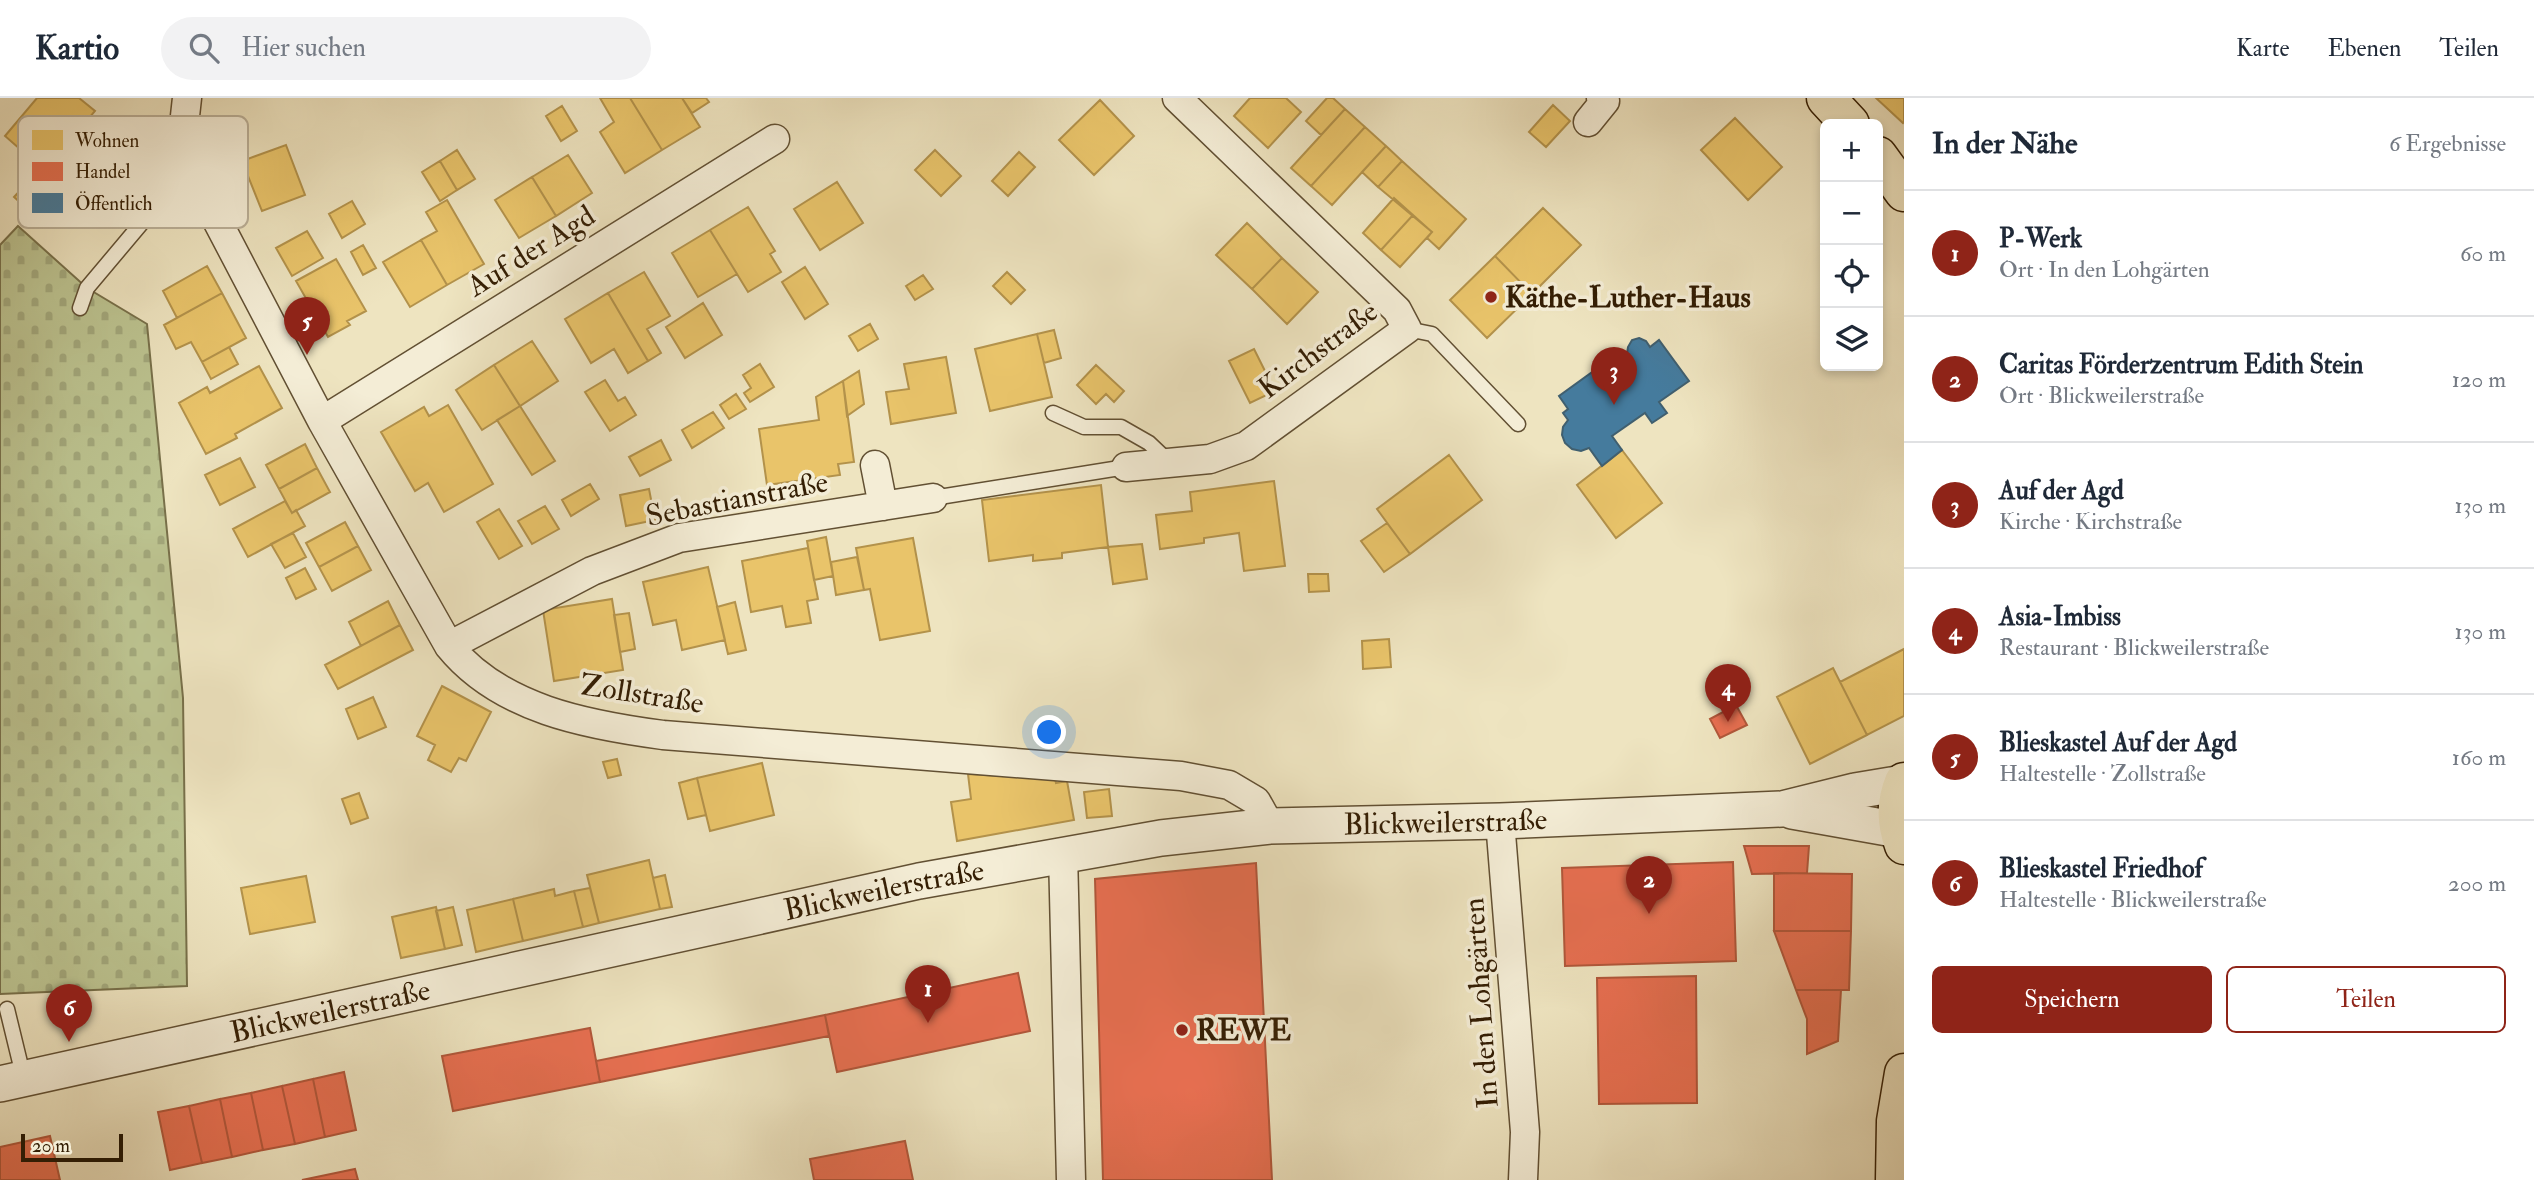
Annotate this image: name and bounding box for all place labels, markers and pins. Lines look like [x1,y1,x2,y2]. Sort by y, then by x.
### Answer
place label: Käthe-Luther-Haus [1505,279,1751,316]
marker: Käthe-Luther-Haus [1483,289,1499,305]
pin: 5 [284,297,330,355]
pin: 3 [1591,347,1637,405]
pin: 4 [1705,664,1751,722]
pin: 2 [1626,856,1672,914]
pin: 1 [905,965,951,1023]
pin: 6 [46,984,92,1042]
place label: REWE [1196,1012,1291,1049]
marker: REWE [1174,1022,1190,1038]

